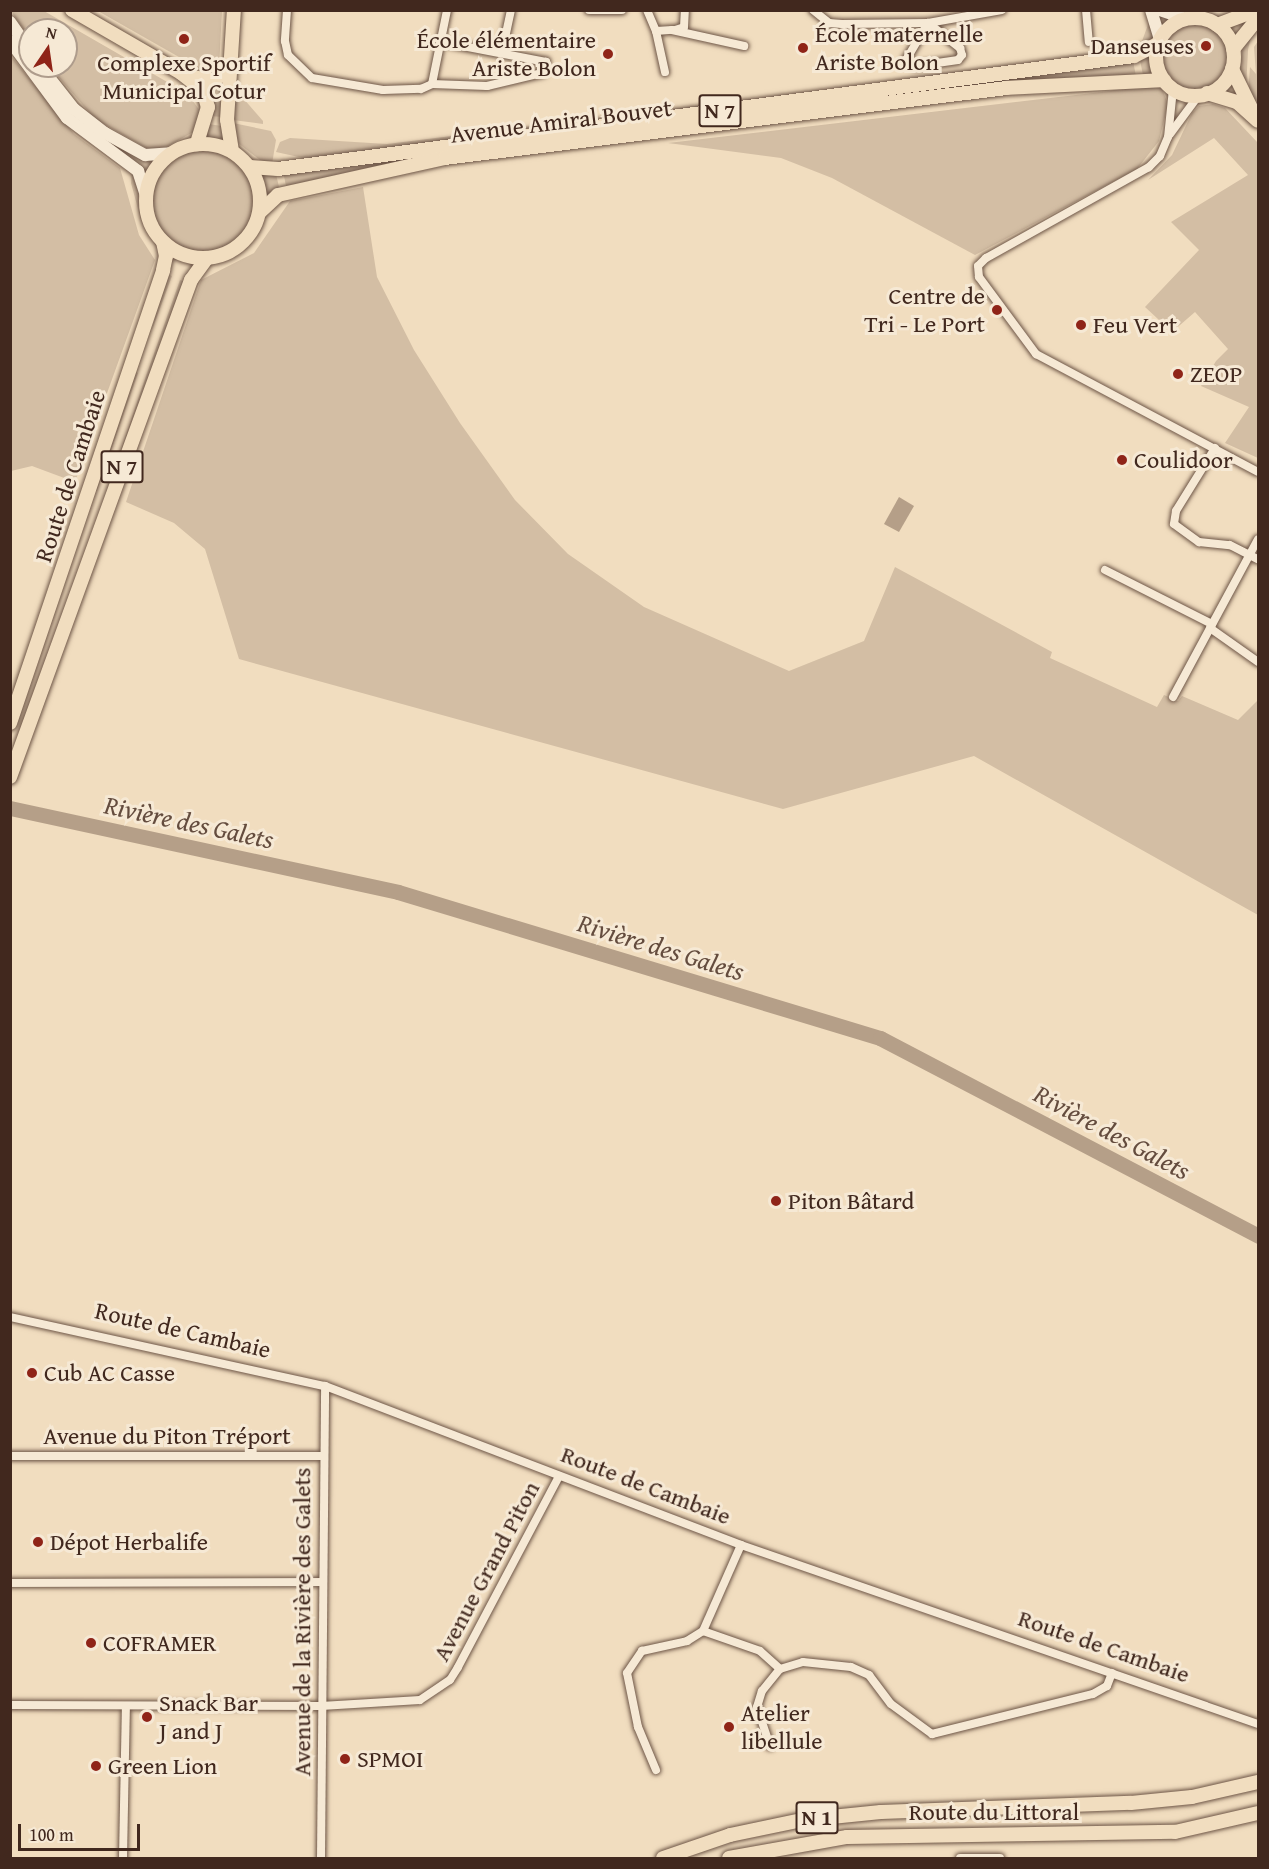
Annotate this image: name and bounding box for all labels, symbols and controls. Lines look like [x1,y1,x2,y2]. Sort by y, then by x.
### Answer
north arrow [18,18,78,78]
text: N [44,20,60,45]
place label: École maternelle Ariste Bolon [815,20,983,76]
place label: École élémentaire Ariste Bolon [417,26,596,82]
marker: Complexe Sportif Municipal Cotur [177,32,191,46]
place label: Danseuses [1091,32,1194,60]
marker: Danseuses [1199,39,1213,53]
marker: École maternelle Ariste Bolon [796,41,810,55]
marker: École élémentaire Ariste Bolon [601,47,615,61]
place label: Complexe Sportif Municipal Cotur [97,49,271,105]
road number: N 7 [698,92,742,130]
street label: Avenue Amiral Bouvet [449,93,673,149]
place label: Centre de Tri - Le Port [864,282,985,338]
marker: Centre de Tri - Le Port [990,303,1004,317]
place label: Feu Vert [1093,311,1177,339]
marker: Feu Vert [1074,318,1088,332]
place label: ZEOP [1190,360,1242,388]
marker: ZEOP [1171,367,1185,381]
street label: Route de Cambaie [29,386,111,566]
place label: Coulidoor [1134,446,1233,474]
road number: N 7 [100,448,144,486]
marker: Coulidoor [1115,453,1129,467]
water label: Rivière des Galets [102,789,276,855]
water label: Rivière des Galets [574,907,748,987]
water label: Rivière des Galets [1029,1078,1195,1186]
place label: Piton Bâtard [788,1187,914,1215]
marker: Piton Bâtard [769,1194,783,1208]
street label: Route de Cambaie [92,1296,274,1364]
place label: Cub AC Casse [44,1359,175,1387]
marker: Cub AC Casse [25,1366,39,1380]
street label: Avenue du Piton Tréport [43,1422,291,1450]
street label: Route de Cambaie [557,1439,735,1531]
street label: Avenue de la Rivière des Galets [288,1468,316,1776]
street label: Avenue Grand Piton [426,1476,546,1666]
place label: Dépot Herbalife [50,1528,208,1556]
marker: Dépot Herbalife [31,1535,45,1549]
street label: Route de Cambaie [1015,1603,1193,1689]
place label: COFRAMER [103,1629,216,1657]
marker: COFRAMER [84,1636,98,1650]
place label: Snack Bar J and J [159,1689,258,1745]
place label: Atelier libellule [741,1699,823,1755]
marker: Snack Bar J and J [140,1710,154,1724]
marker: Atelier libellule [722,1720,736,1734]
place label: SPMOI [357,1745,423,1773]
place label: Green Lion [108,1752,217,1780]
marker: SPMOI [338,1752,352,1766]
marker: Green Lion [89,1759,103,1773]
street label: Route du Littoral [909,1798,1079,1826]
road number: N 1 [794,1799,840,1837]
scale bar [21,1812,142,1850]
text: 100 m [29,1821,74,1848]

